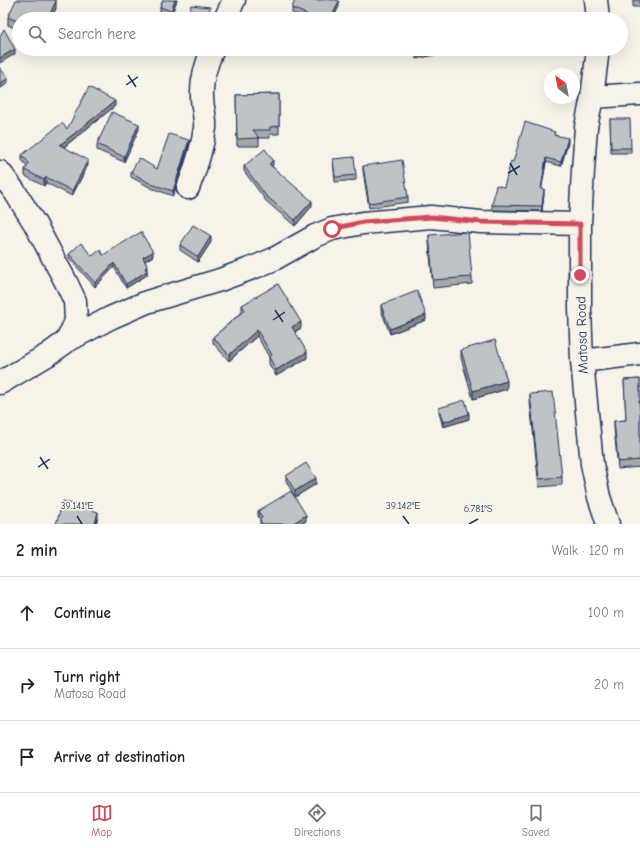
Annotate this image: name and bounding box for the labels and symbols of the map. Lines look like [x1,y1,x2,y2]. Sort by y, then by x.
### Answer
north arrow [544,68,580,104]
route start [323,220,341,238]
route end [571,266,589,284]
street label: Matosa Road [572,296,592,374]
text: 39.141°E [60,500,94,512]
text: 39.142°E [386,500,420,512]
text: 6.781°S [464,503,493,515]

